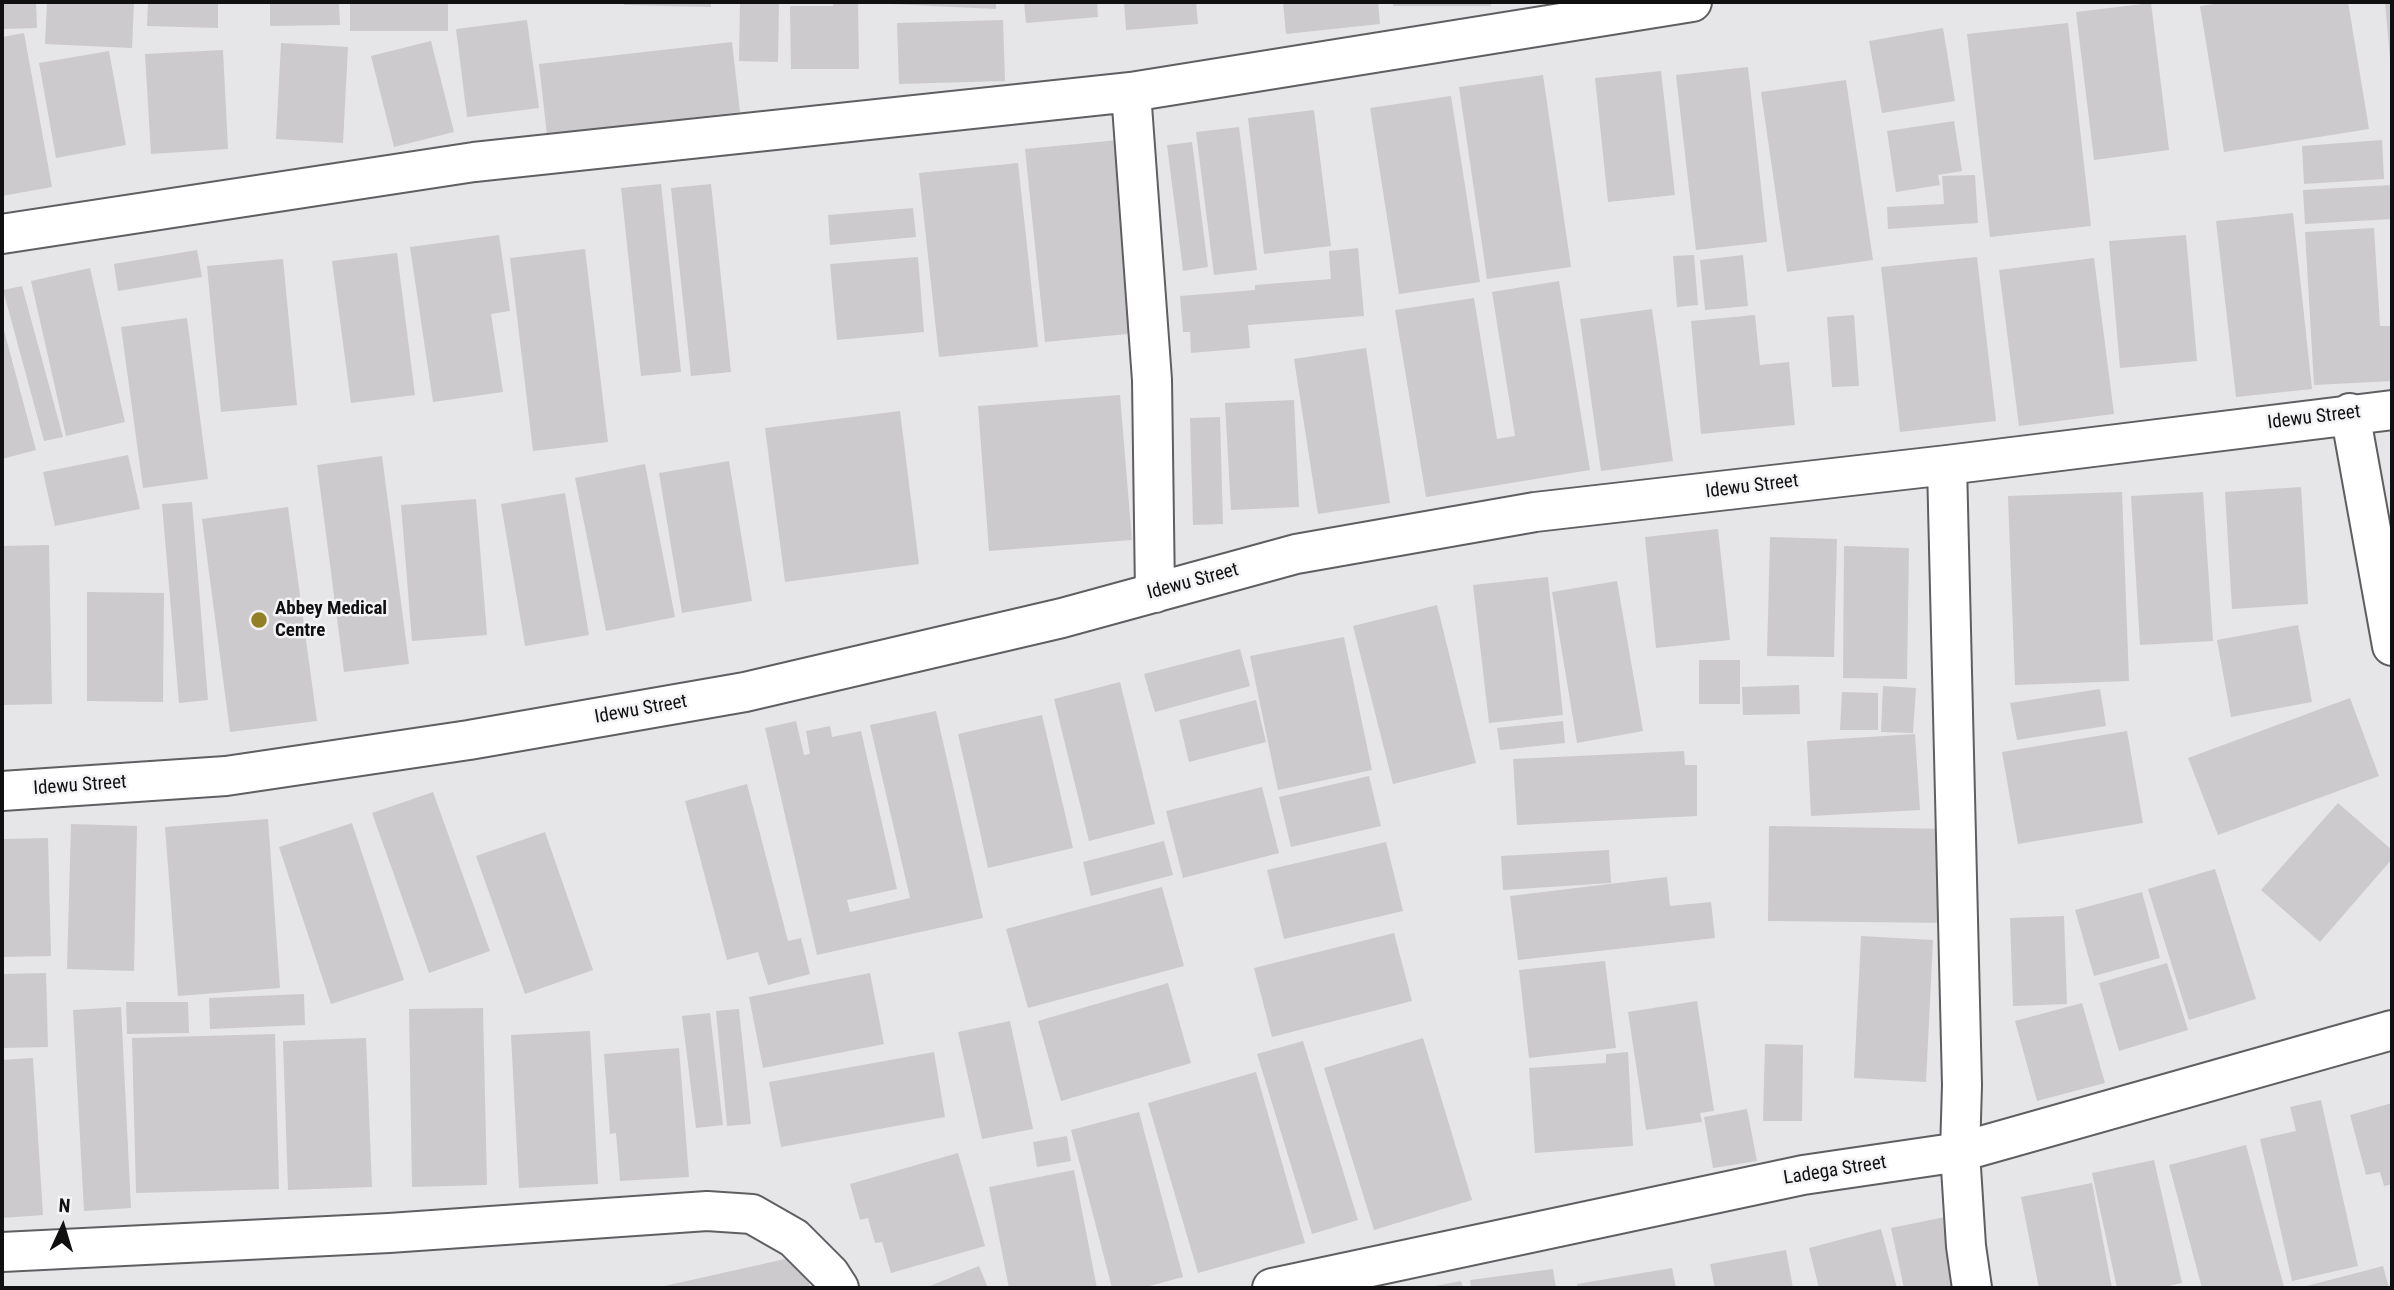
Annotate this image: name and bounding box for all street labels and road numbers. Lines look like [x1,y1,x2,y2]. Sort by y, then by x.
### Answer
street label: Idewu Street [2266,401,2362,435]
street label: Idewu Street [1704,470,1800,504]
street label: Idewu Street [1145,559,1241,605]
street label: Idewu Street [593,691,689,729]
street label: Idewu Street [33,771,127,801]
street label: Ladega Street [1782,1152,1888,1190]

